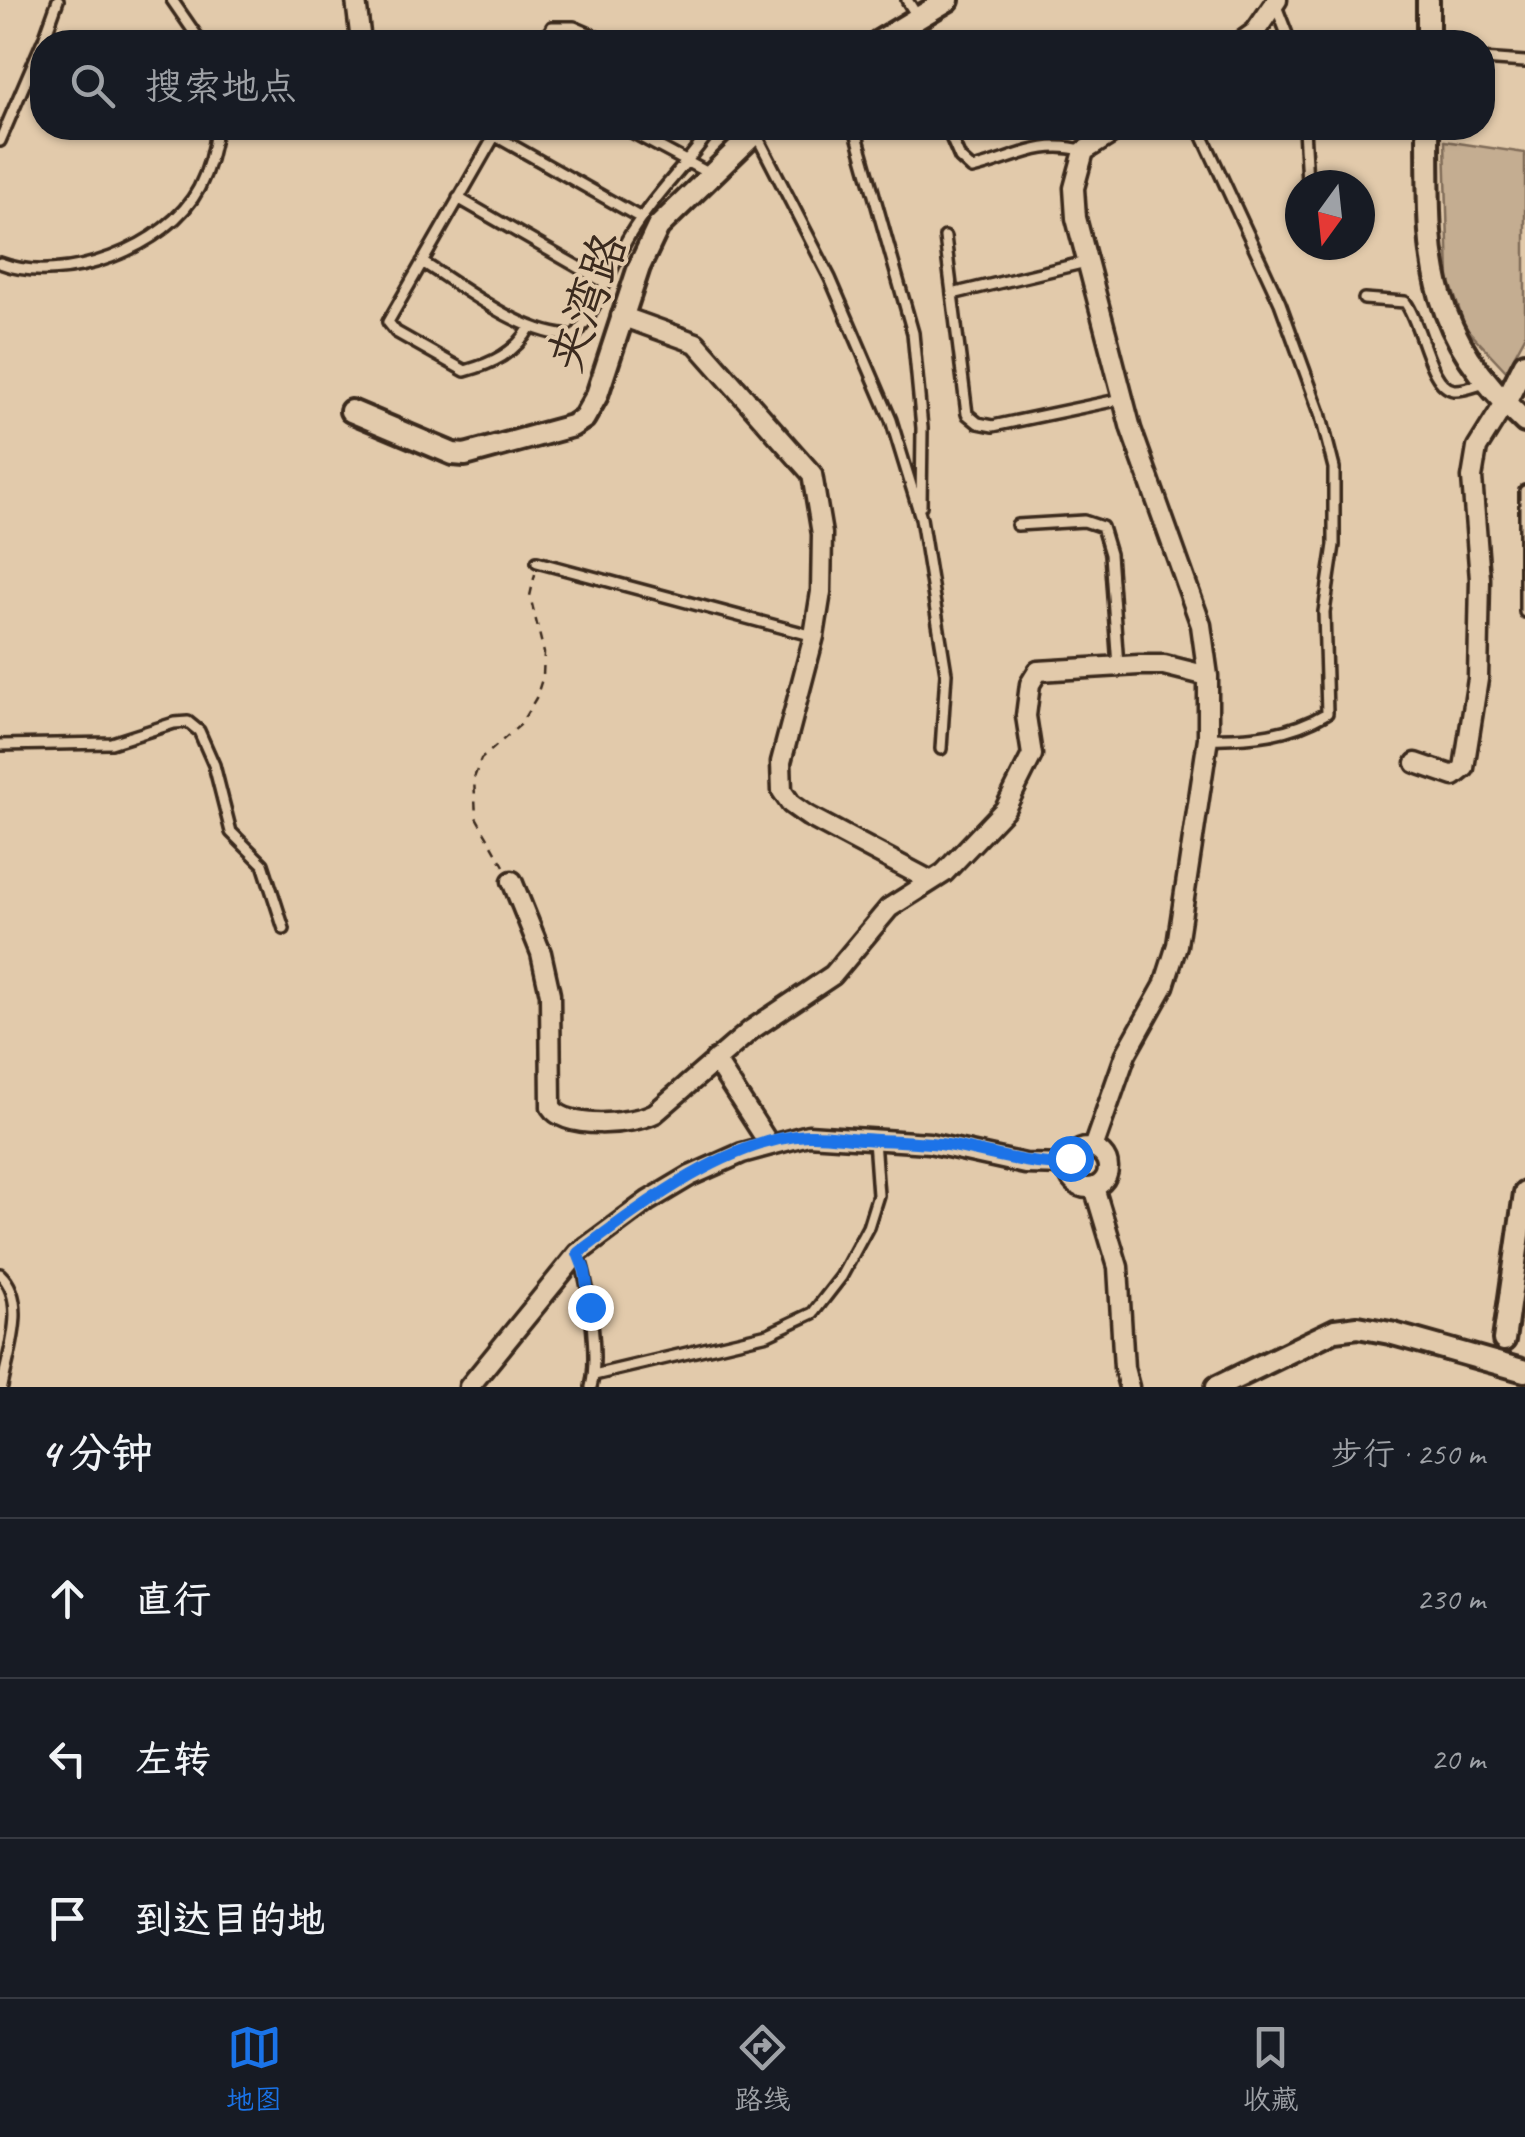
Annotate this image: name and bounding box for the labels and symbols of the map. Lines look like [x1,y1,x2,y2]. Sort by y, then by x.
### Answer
north arrow [1285,170,1375,260]
street label: 夹湾路 [534,224,640,380]
route start [1048,1136,1094,1182]
route end [568,1285,614,1331]

